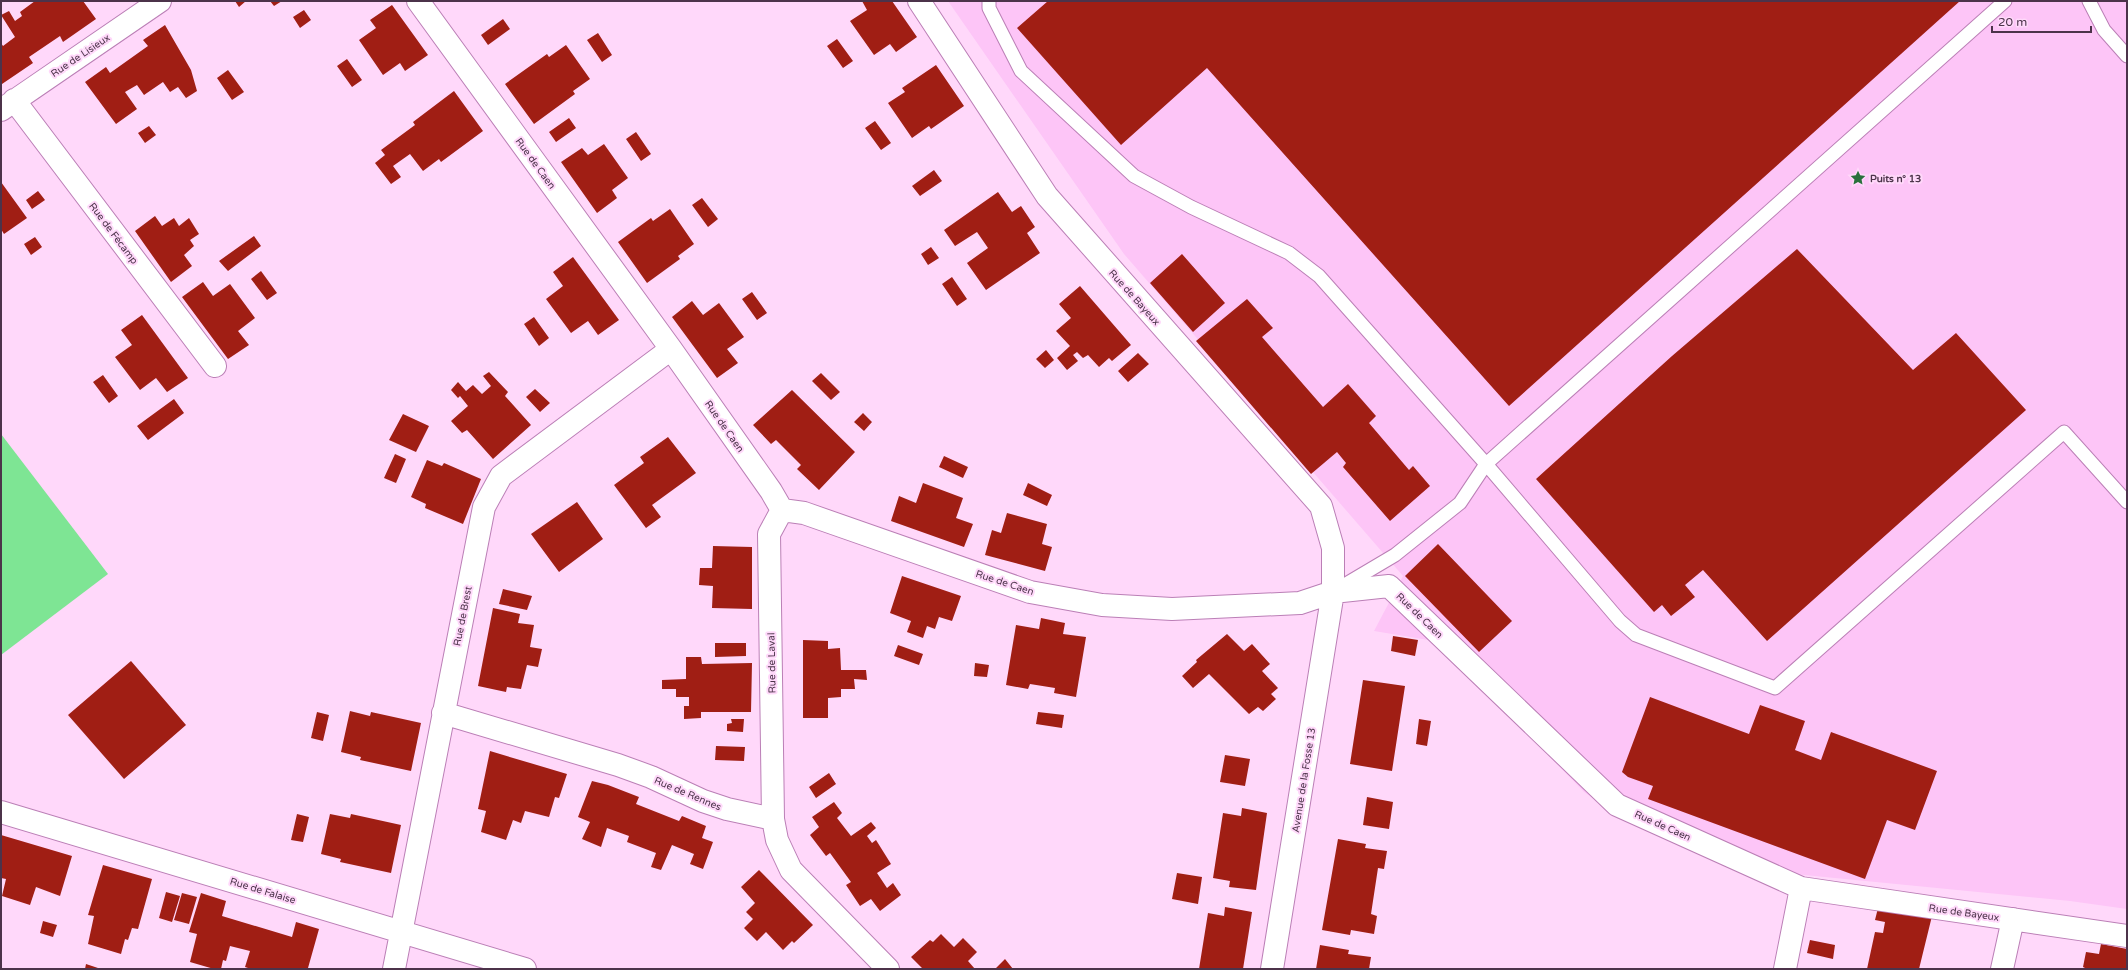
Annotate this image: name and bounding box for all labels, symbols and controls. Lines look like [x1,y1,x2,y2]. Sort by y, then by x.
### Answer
scale bar [1992,8,2091,34]
text: 20 m [1998,15,2027,29]
street label: Rue de Lisieux [49,32,112,80]
street label: Rue de Caen [513,136,558,192]
place icon: Puits n° 13 [1849,169,1867,187]
place label: Puits n° 13 [1870,173,1921,185]
street label: Rue de Fécamp [86,201,140,267]
street label: Rue de Bayeux [1106,267,1162,328]
street label: Rue de Caen [702,398,746,455]
street label: Rue de Caen [974,568,1035,598]
street label: Rue de Brest [451,585,475,647]
street label: Rue de Caen [1393,590,1445,641]
street label: Rue de Laval [765,633,779,693]
street label: Avenue de la Fosse 13 [1290,727,1318,833]
street label: Rue de Rennes [652,774,723,813]
street label: Rue de Caen [1633,808,1693,844]
street label: Rue de Falaise [228,875,297,907]
street label: Rue de Bayeux [1928,902,2000,924]

